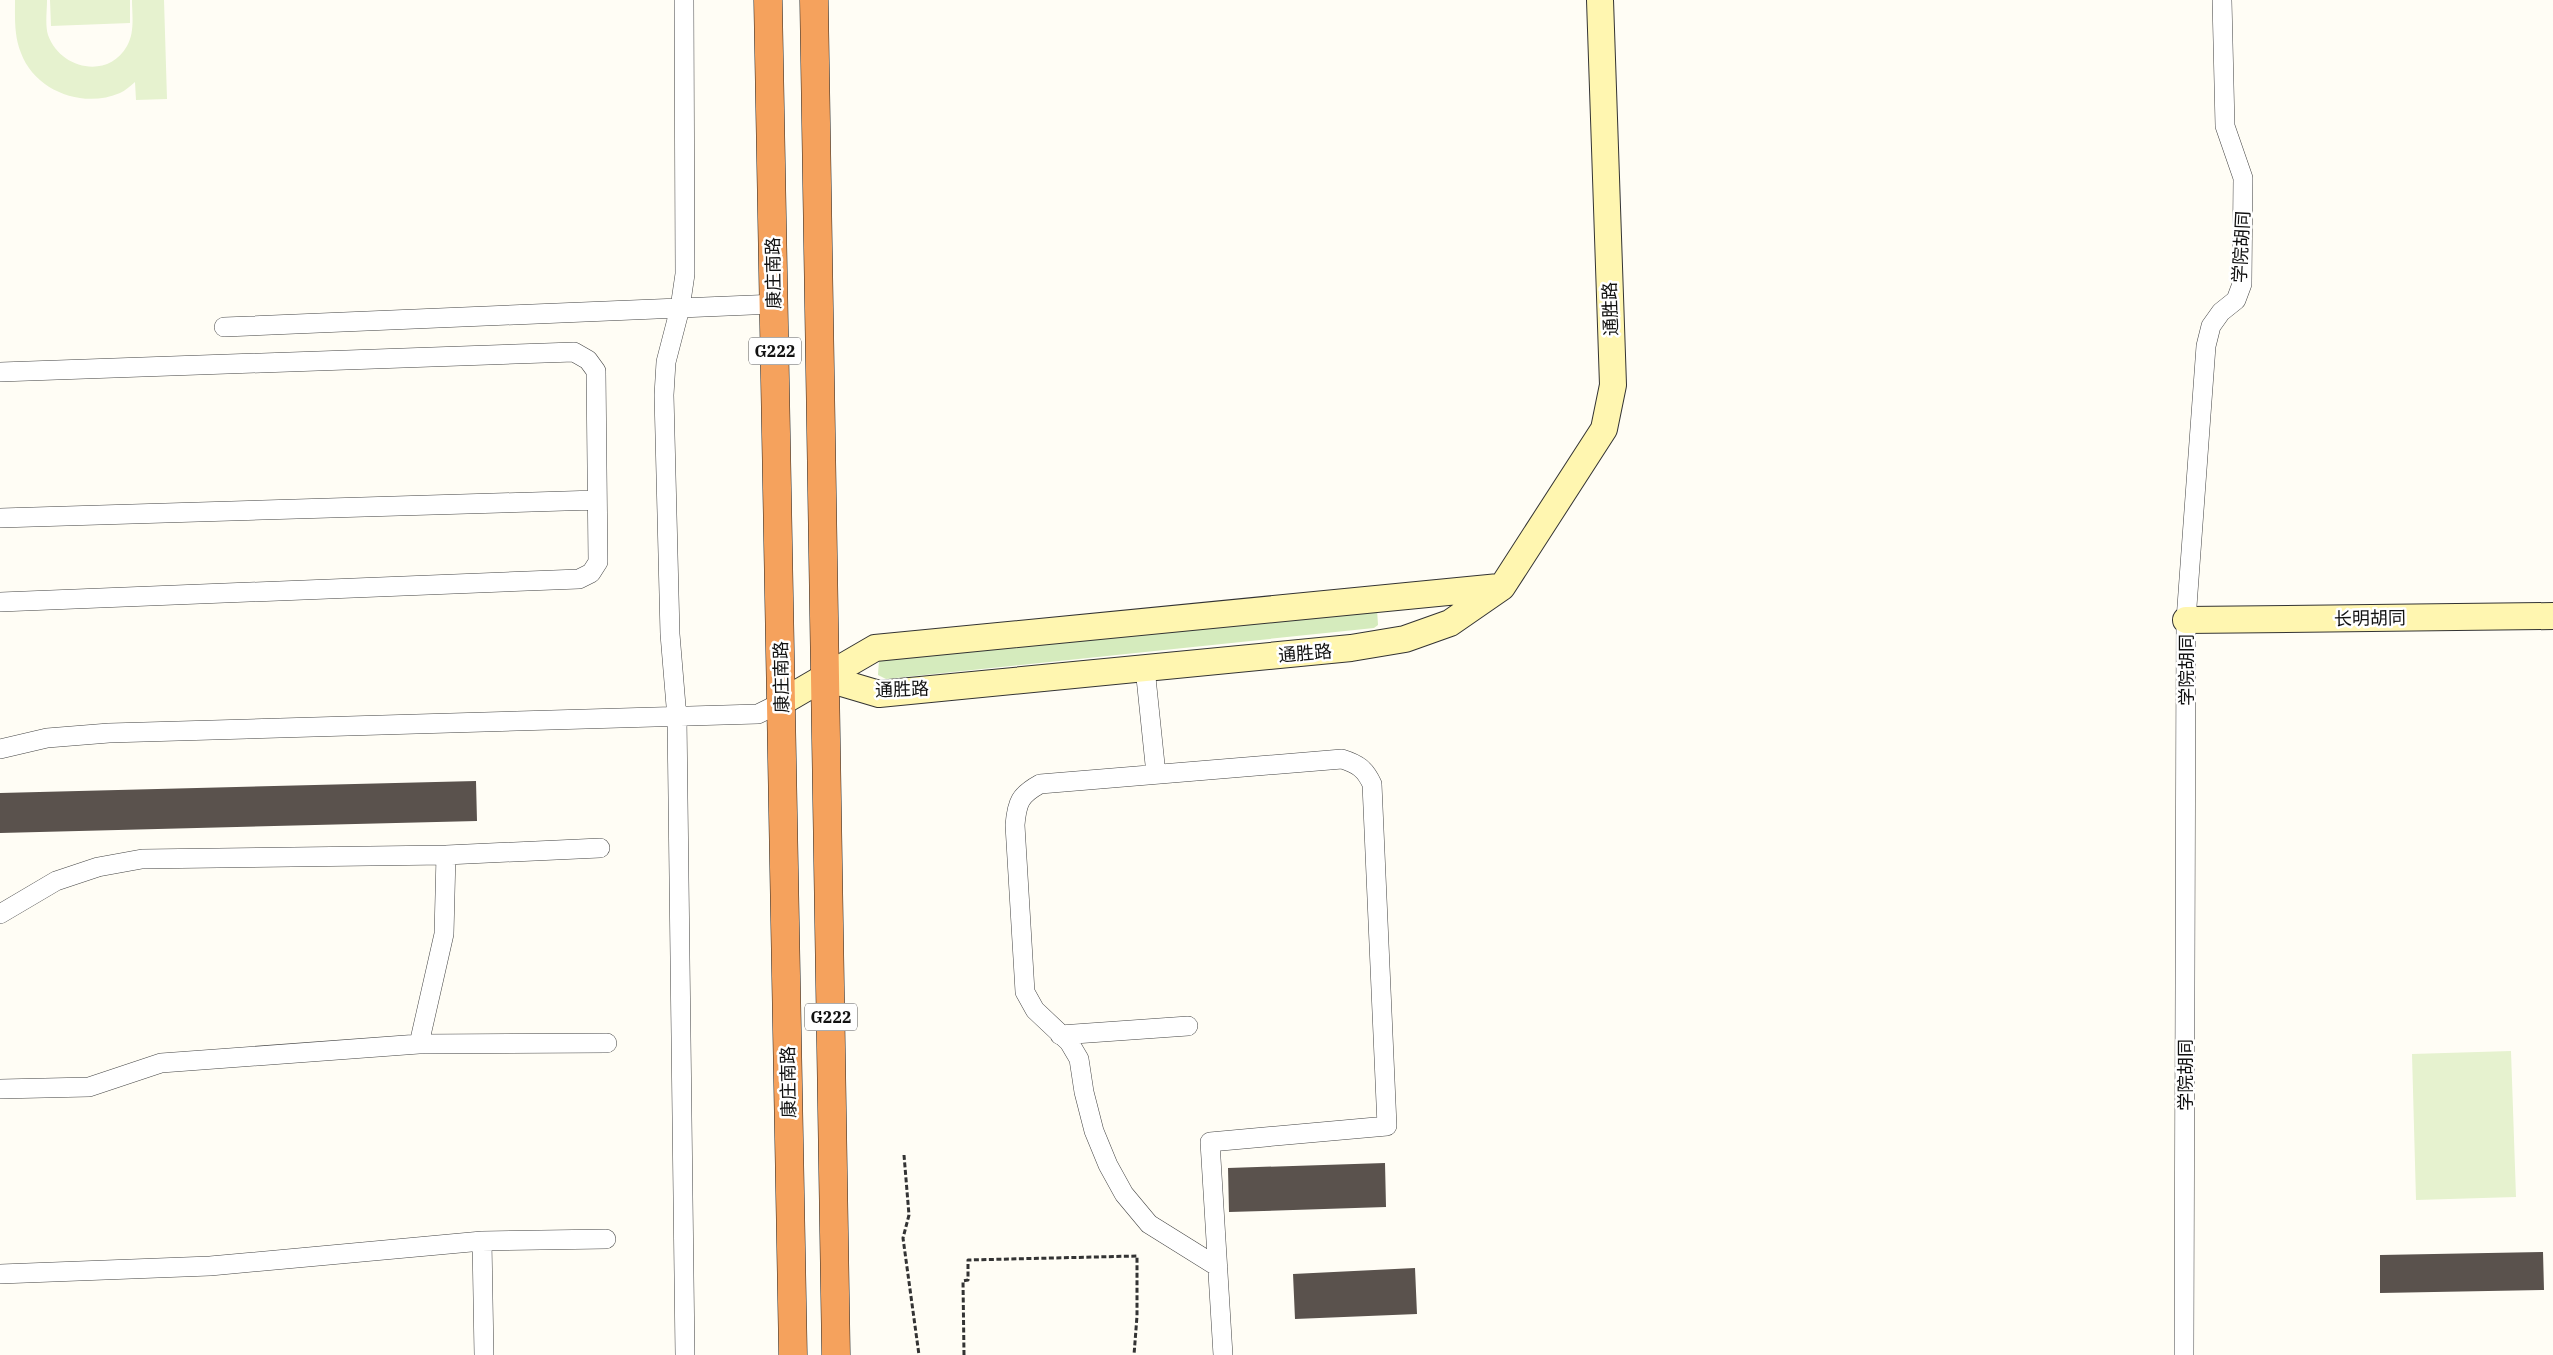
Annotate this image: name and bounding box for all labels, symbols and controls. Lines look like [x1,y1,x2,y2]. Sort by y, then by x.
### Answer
street label: 学院胡同 [2228,210,2254,284]
street label: 康庄南路 [761,237,785,309]
street label: 通胜路 [1598,282,1622,336]
road number: G222 [749,338,801,364]
street label: 长明胡同 [2334,606,2406,630]
street label: 学院胡同 [2175,634,2198,706]
street label: 通胜路 [1277,639,1333,667]
street label: 康庄南路 [769,641,793,713]
street label: 通胜路 [875,677,929,701]
road number: G222 [805,1004,857,1030]
street label: 学院胡同 [2174,1039,2197,1111]
street label: 康庄南路 [776,1046,800,1118]

